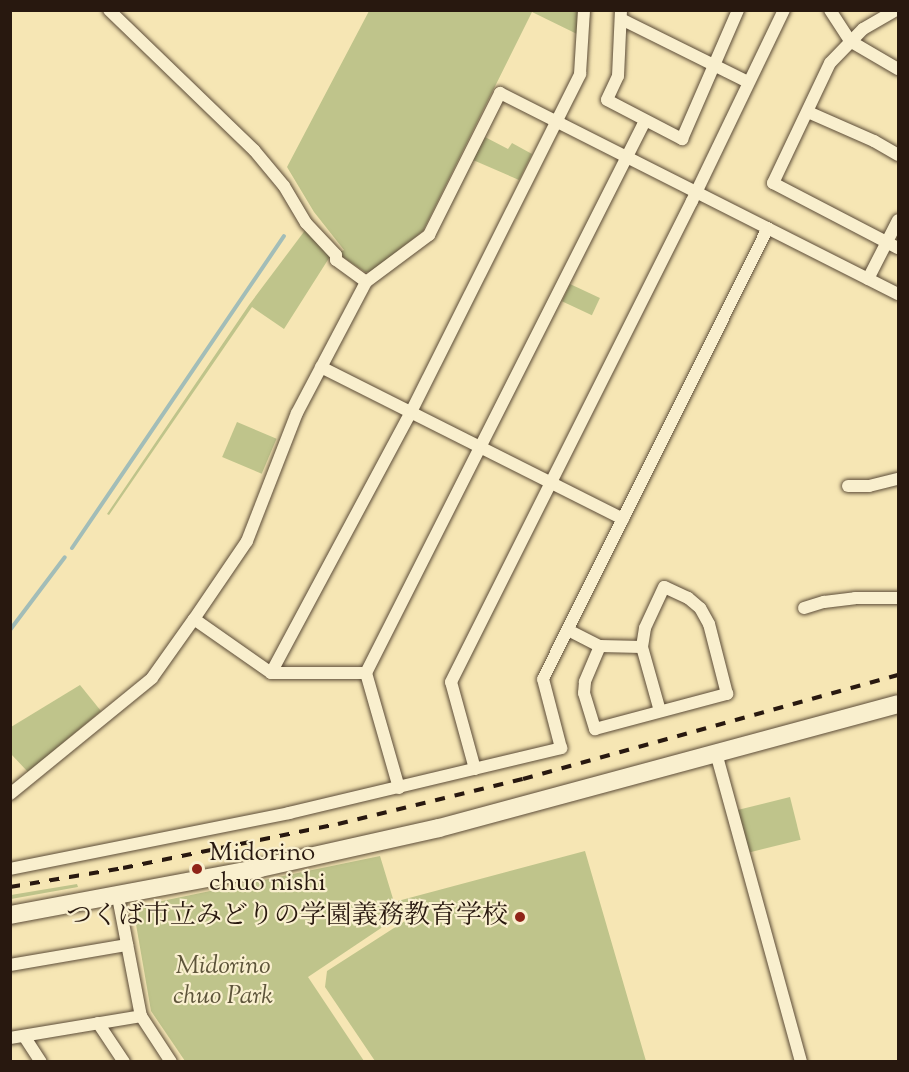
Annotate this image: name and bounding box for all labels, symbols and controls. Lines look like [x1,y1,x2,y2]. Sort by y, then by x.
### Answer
place label: Midorino chuo nishi [209,838,326,900]
marker: Midorino chuo nishi [190,862,204,876]
place label: つくば市立みどりの学園義務教育学校 [66,901,508,933]
marker: つくば市立みどりの学園義務教育学校 [513,910,527,924]
park label: Midorino chuo Park [173,951,273,1012]

